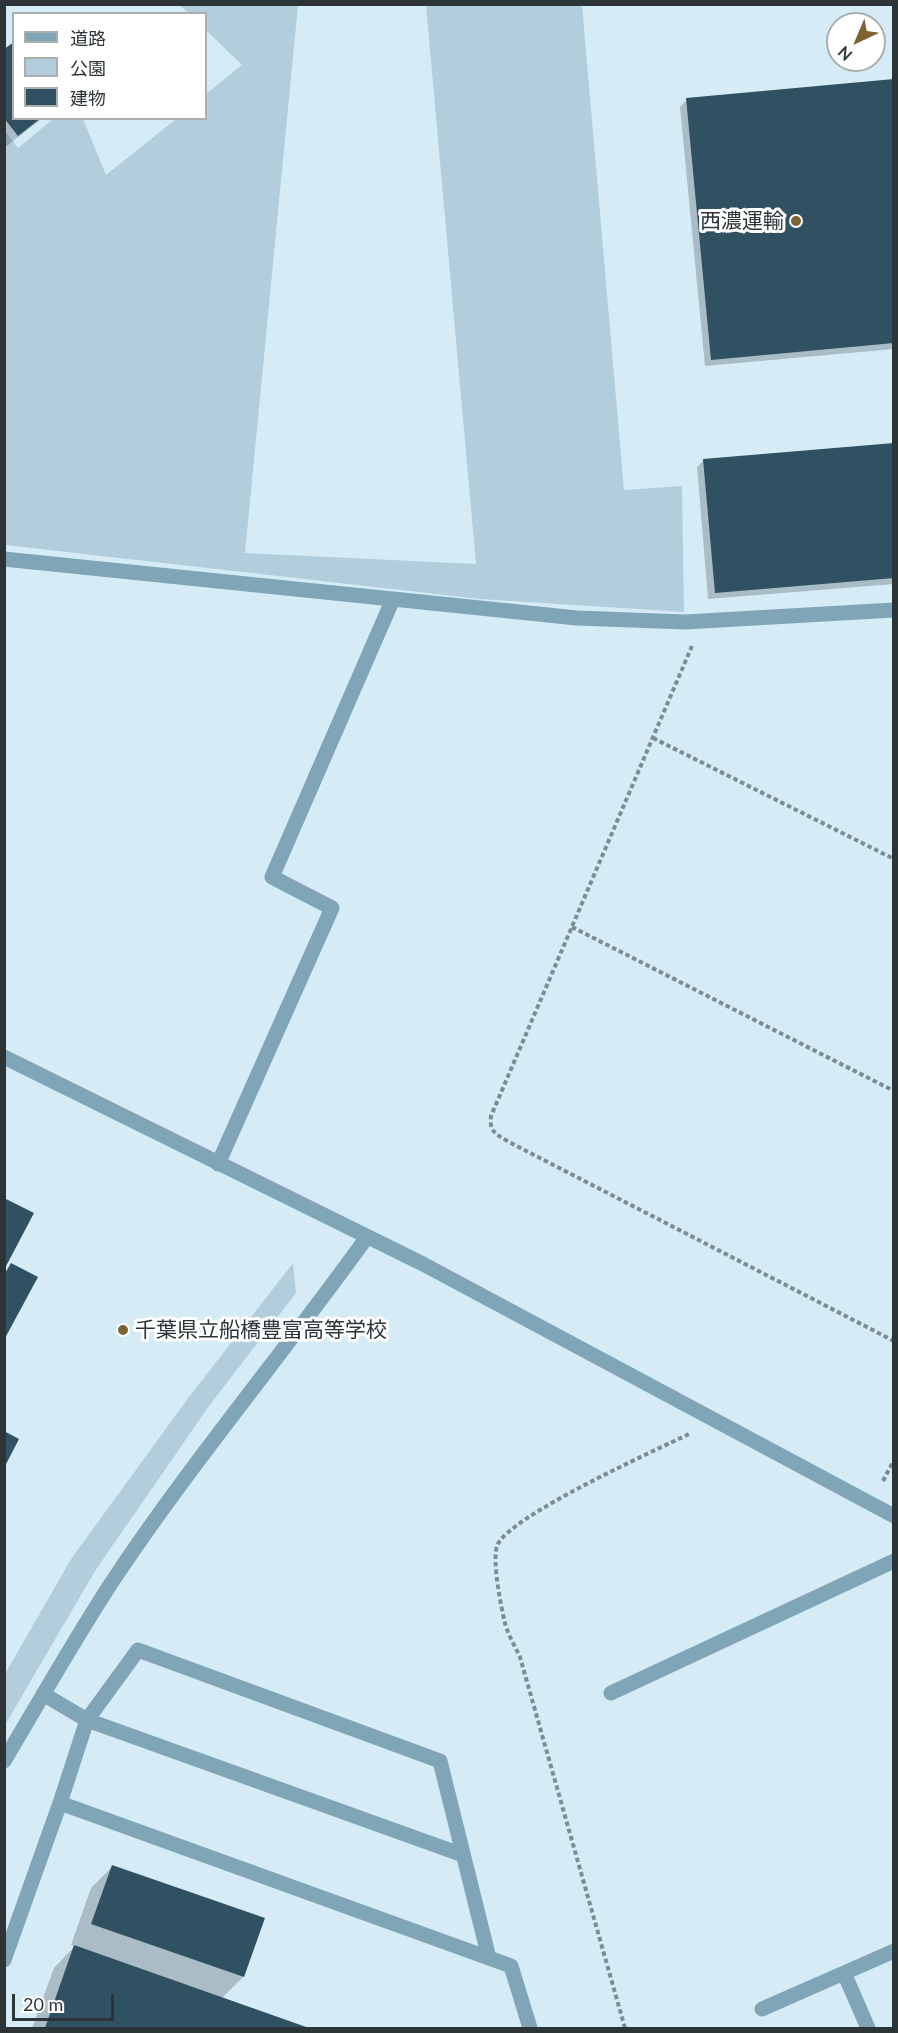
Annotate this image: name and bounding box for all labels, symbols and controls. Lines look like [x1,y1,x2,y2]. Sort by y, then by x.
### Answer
legend [12,12,207,120]
north arrow [826,12,886,72]
text: 道路 [70,27,106,49]
text: N [834,43,856,65]
text: 公園 [70,57,106,79]
text: 建物 [70,87,106,109]
place label: 西濃運輸 [700,208,784,234]
marker: 西濃運輸 [789,214,803,228]
place label: 千葉県立船橋豊富高等学校 [135,1317,387,1343]
marker: 千葉県立船橋豊富高等学校 [116,1323,130,1337]
scale bar [15,1982,117,2020]
text: 20 m [23,1993,63,2015]

